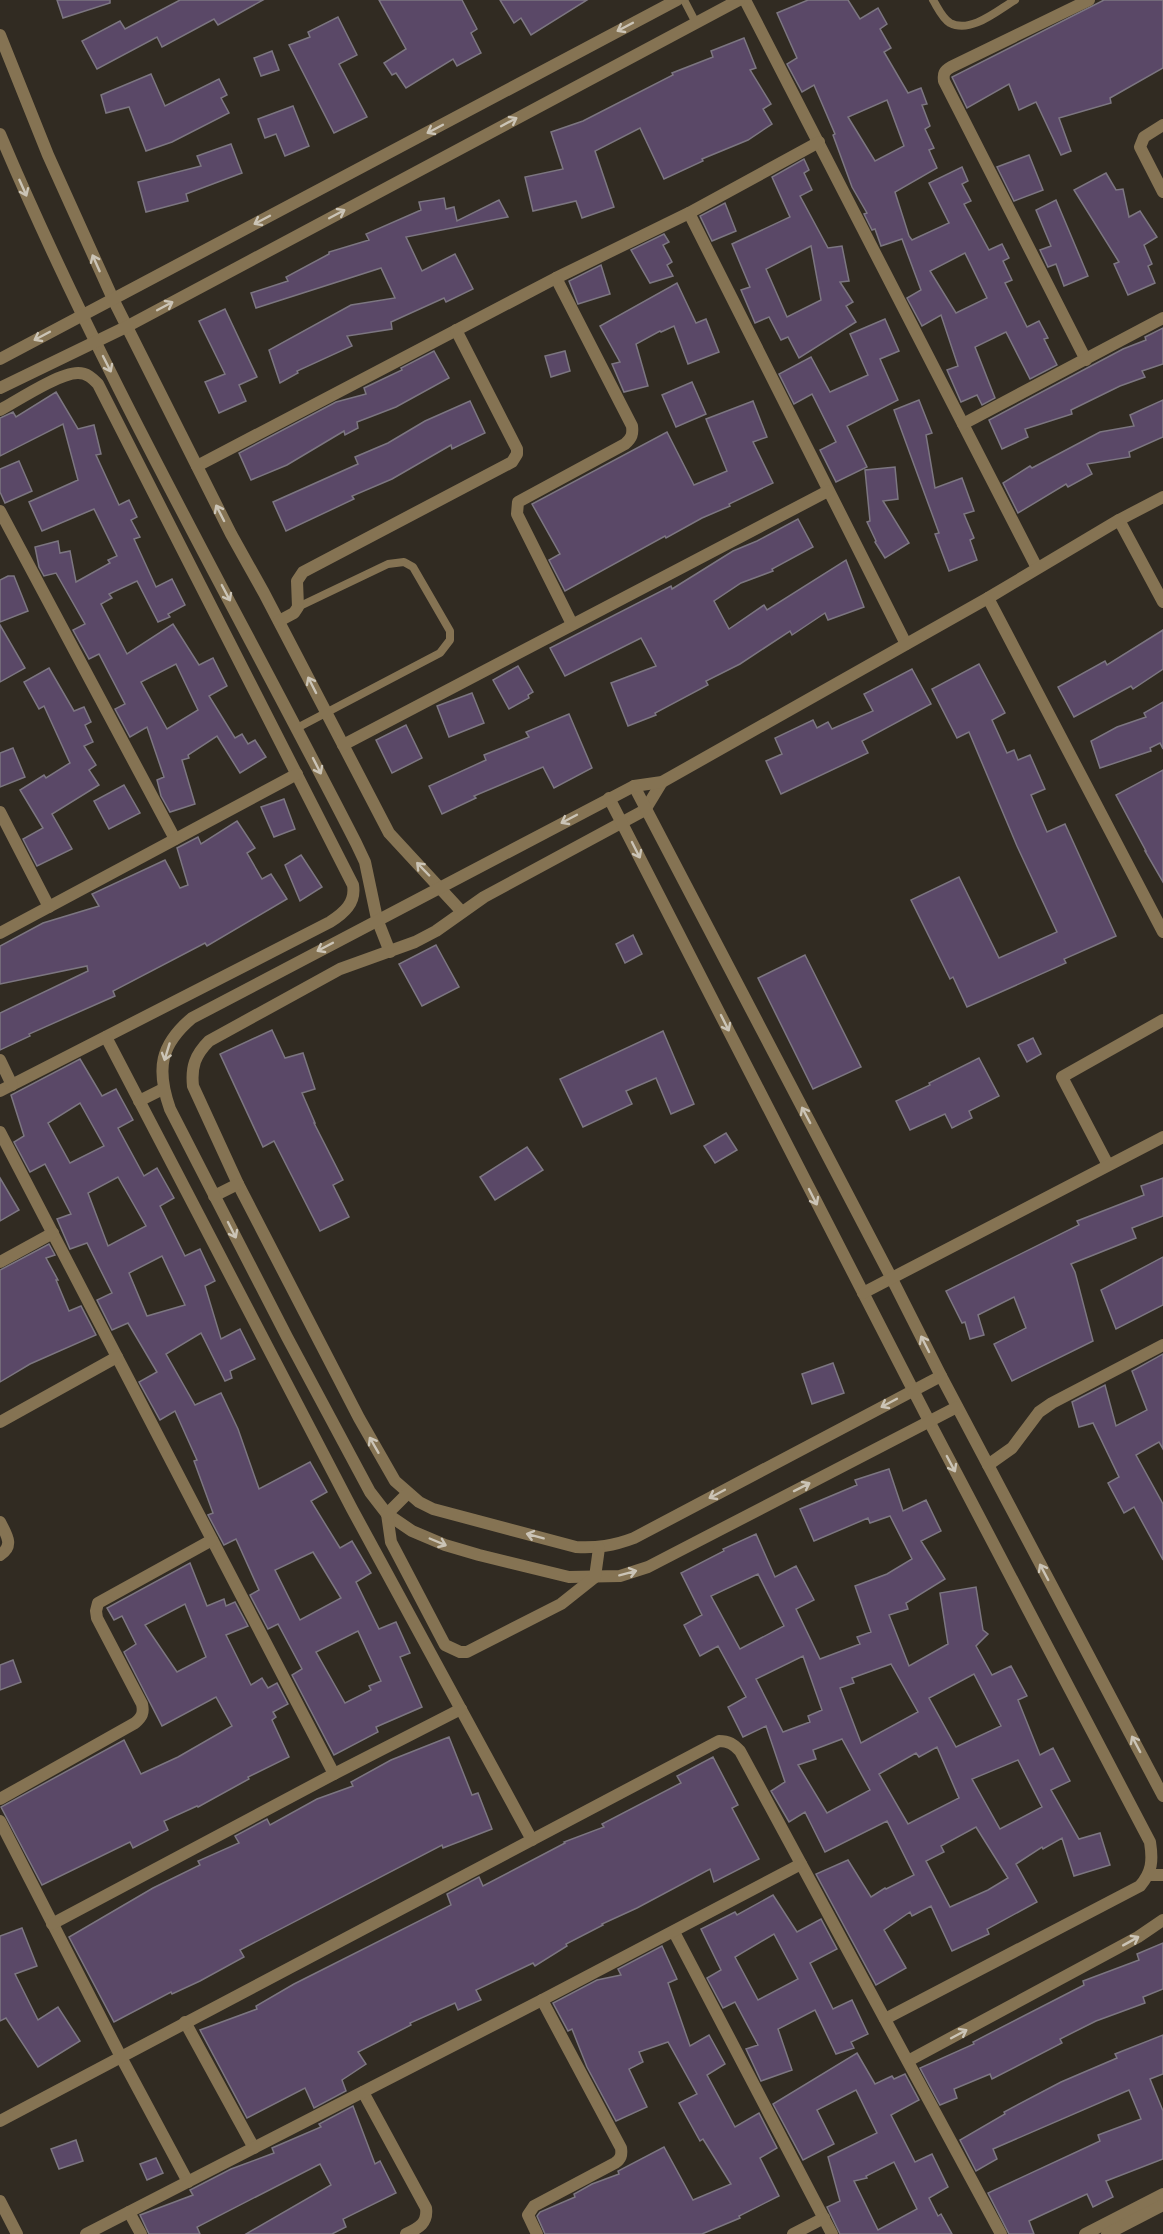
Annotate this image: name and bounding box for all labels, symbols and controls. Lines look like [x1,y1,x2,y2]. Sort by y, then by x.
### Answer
one-way arrow [617,22,635,33]
one-way arrow [500,116,518,127]
one-way arrow [426,124,444,135]
one-way arrow [18,178,29,197]
one-way arrow [328,208,346,219]
one-way arrow [254,215,272,226]
one-way arrow [90,254,101,272]
one-way arrow [156,300,173,312]
one-way arrow [34,331,52,342]
one-way arrow [101,355,113,372]
one-way arrow [214,504,226,522]
one-way arrow [220,584,232,601]
one-way arrow [305,677,317,695]
one-way arrow [311,756,323,774]
one-way arrow [561,814,579,825]
one-way arrow [631,840,642,858]
one-way arrow [415,861,430,876]
one-way arrow [317,942,335,953]
one-way arrow [720,1014,731,1032]
one-way arrow [161,1042,172,1061]
one-way arrow [799,1106,811,1124]
one-way arrow [808,1188,820,1206]
one-way arrow [227,1221,238,1239]
one-way arrow [918,1335,930,1353]
one-way arrow [881,1397,898,1409]
one-way arrow [368,1437,380,1454]
one-way arrow [946,1454,957,1472]
one-way arrow [793,1481,810,1493]
one-way arrow [708,1489,726,1500]
one-way arrow [526,1530,545,1542]
one-way arrow [428,1537,446,1548]
one-way arrow [1038,1564,1050,1581]
one-way arrow [618,1567,637,1578]
one-way arrow [1130,1736,1141,1754]
one-way arrow [1122,1935,1139,1947]
one-way arrow [950,2028,967,2040]

